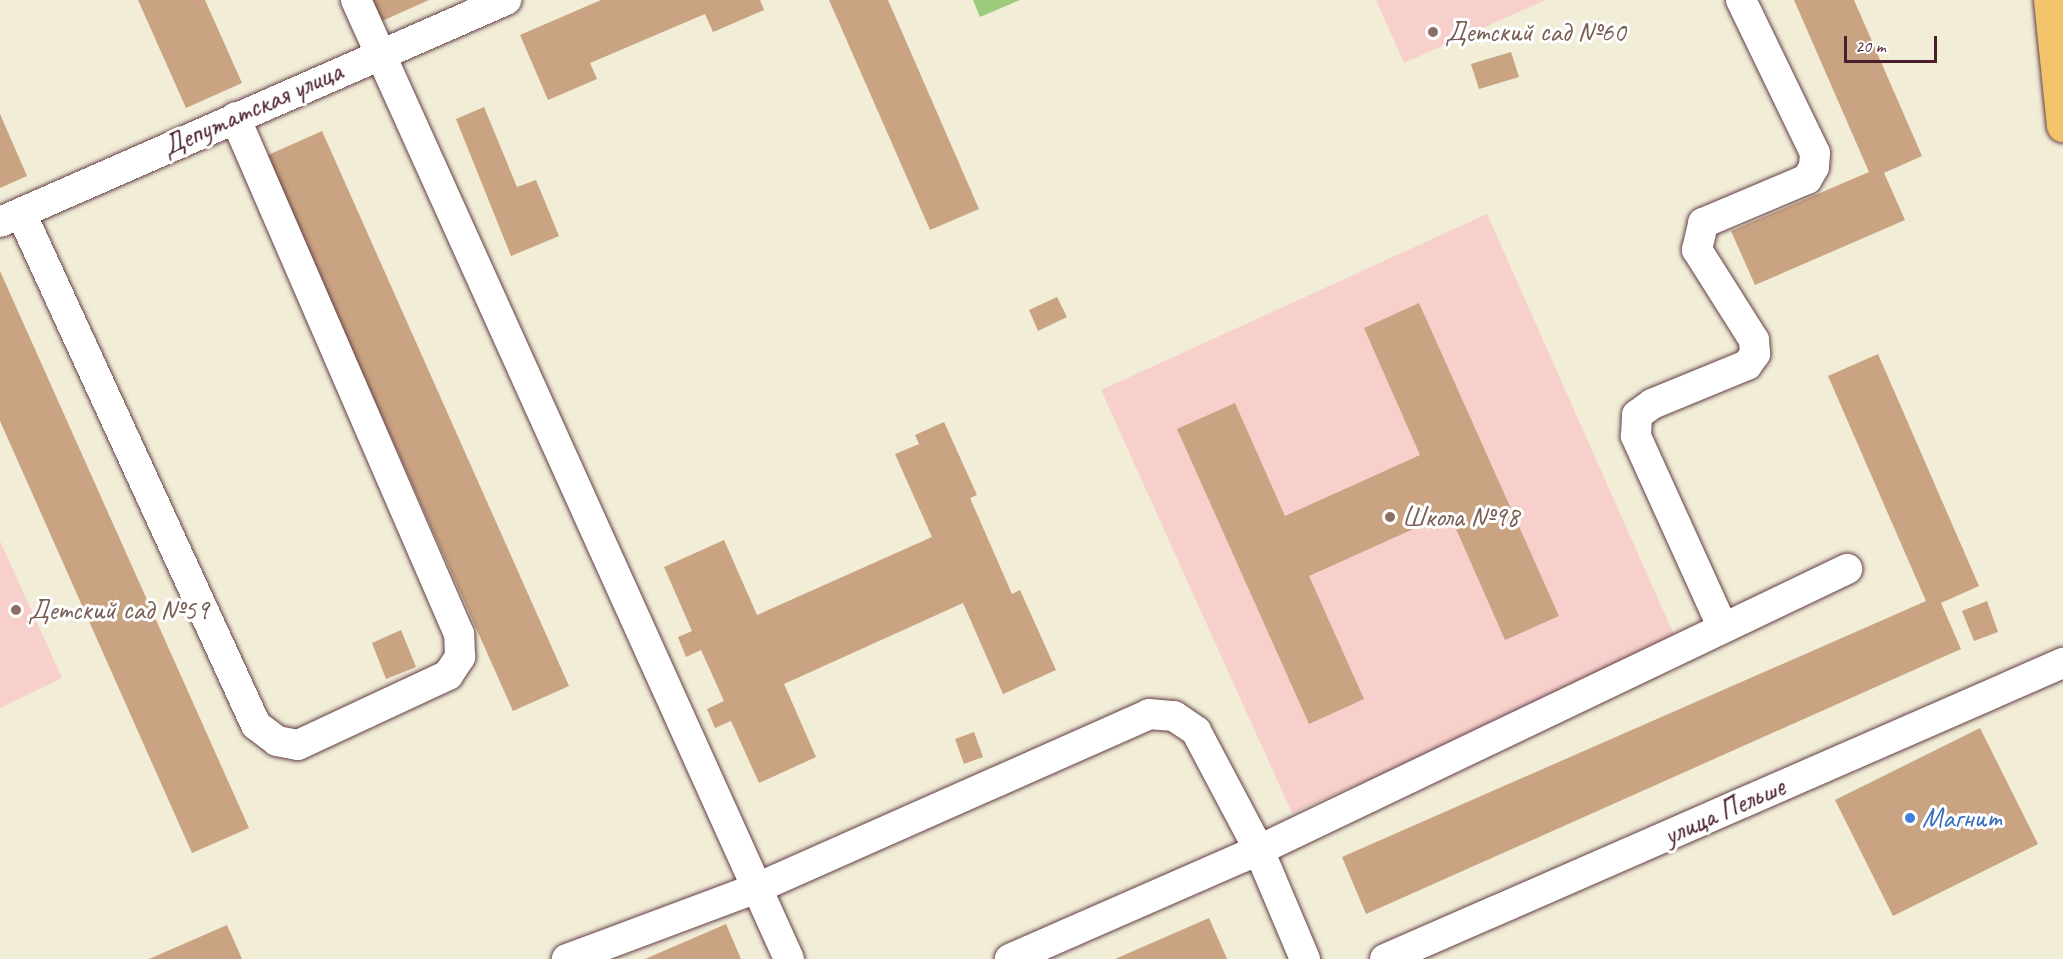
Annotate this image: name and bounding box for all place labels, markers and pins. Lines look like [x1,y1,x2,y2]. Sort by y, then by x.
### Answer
place label: Детский сад №60 [1445,15,1626,49]
marker: Детский сад №60 [1426,25,1440,39]
place label: Школа №98 [1402,500,1519,534]
marker: Школа №98 [1383,510,1397,524]
place label: Детский сад №59 [28,593,209,627]
marker: Детский сад №59 [9,603,23,617]
place label: Магнит [1922,801,2002,835]
marker: Магнит [1903,811,1917,825]

